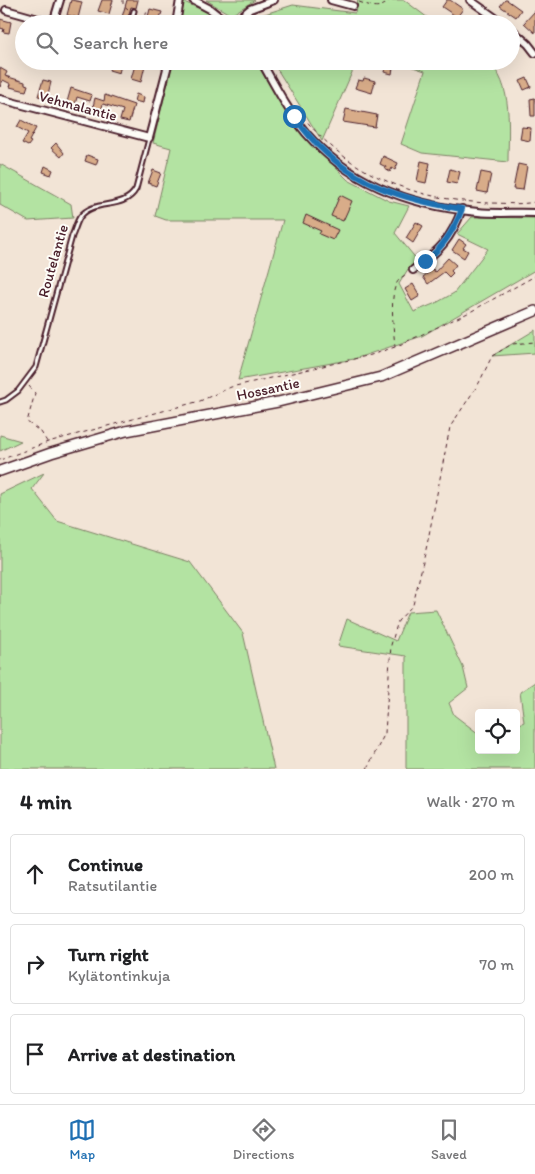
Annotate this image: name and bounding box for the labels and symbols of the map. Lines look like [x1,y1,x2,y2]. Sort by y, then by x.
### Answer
street label: Vehmalantie [37,87,119,125]
route start [283,105,306,128]
street label: Routelantie [34,222,72,300]
route end [414,250,437,273]
street label: Hossantie [235,374,301,404]

